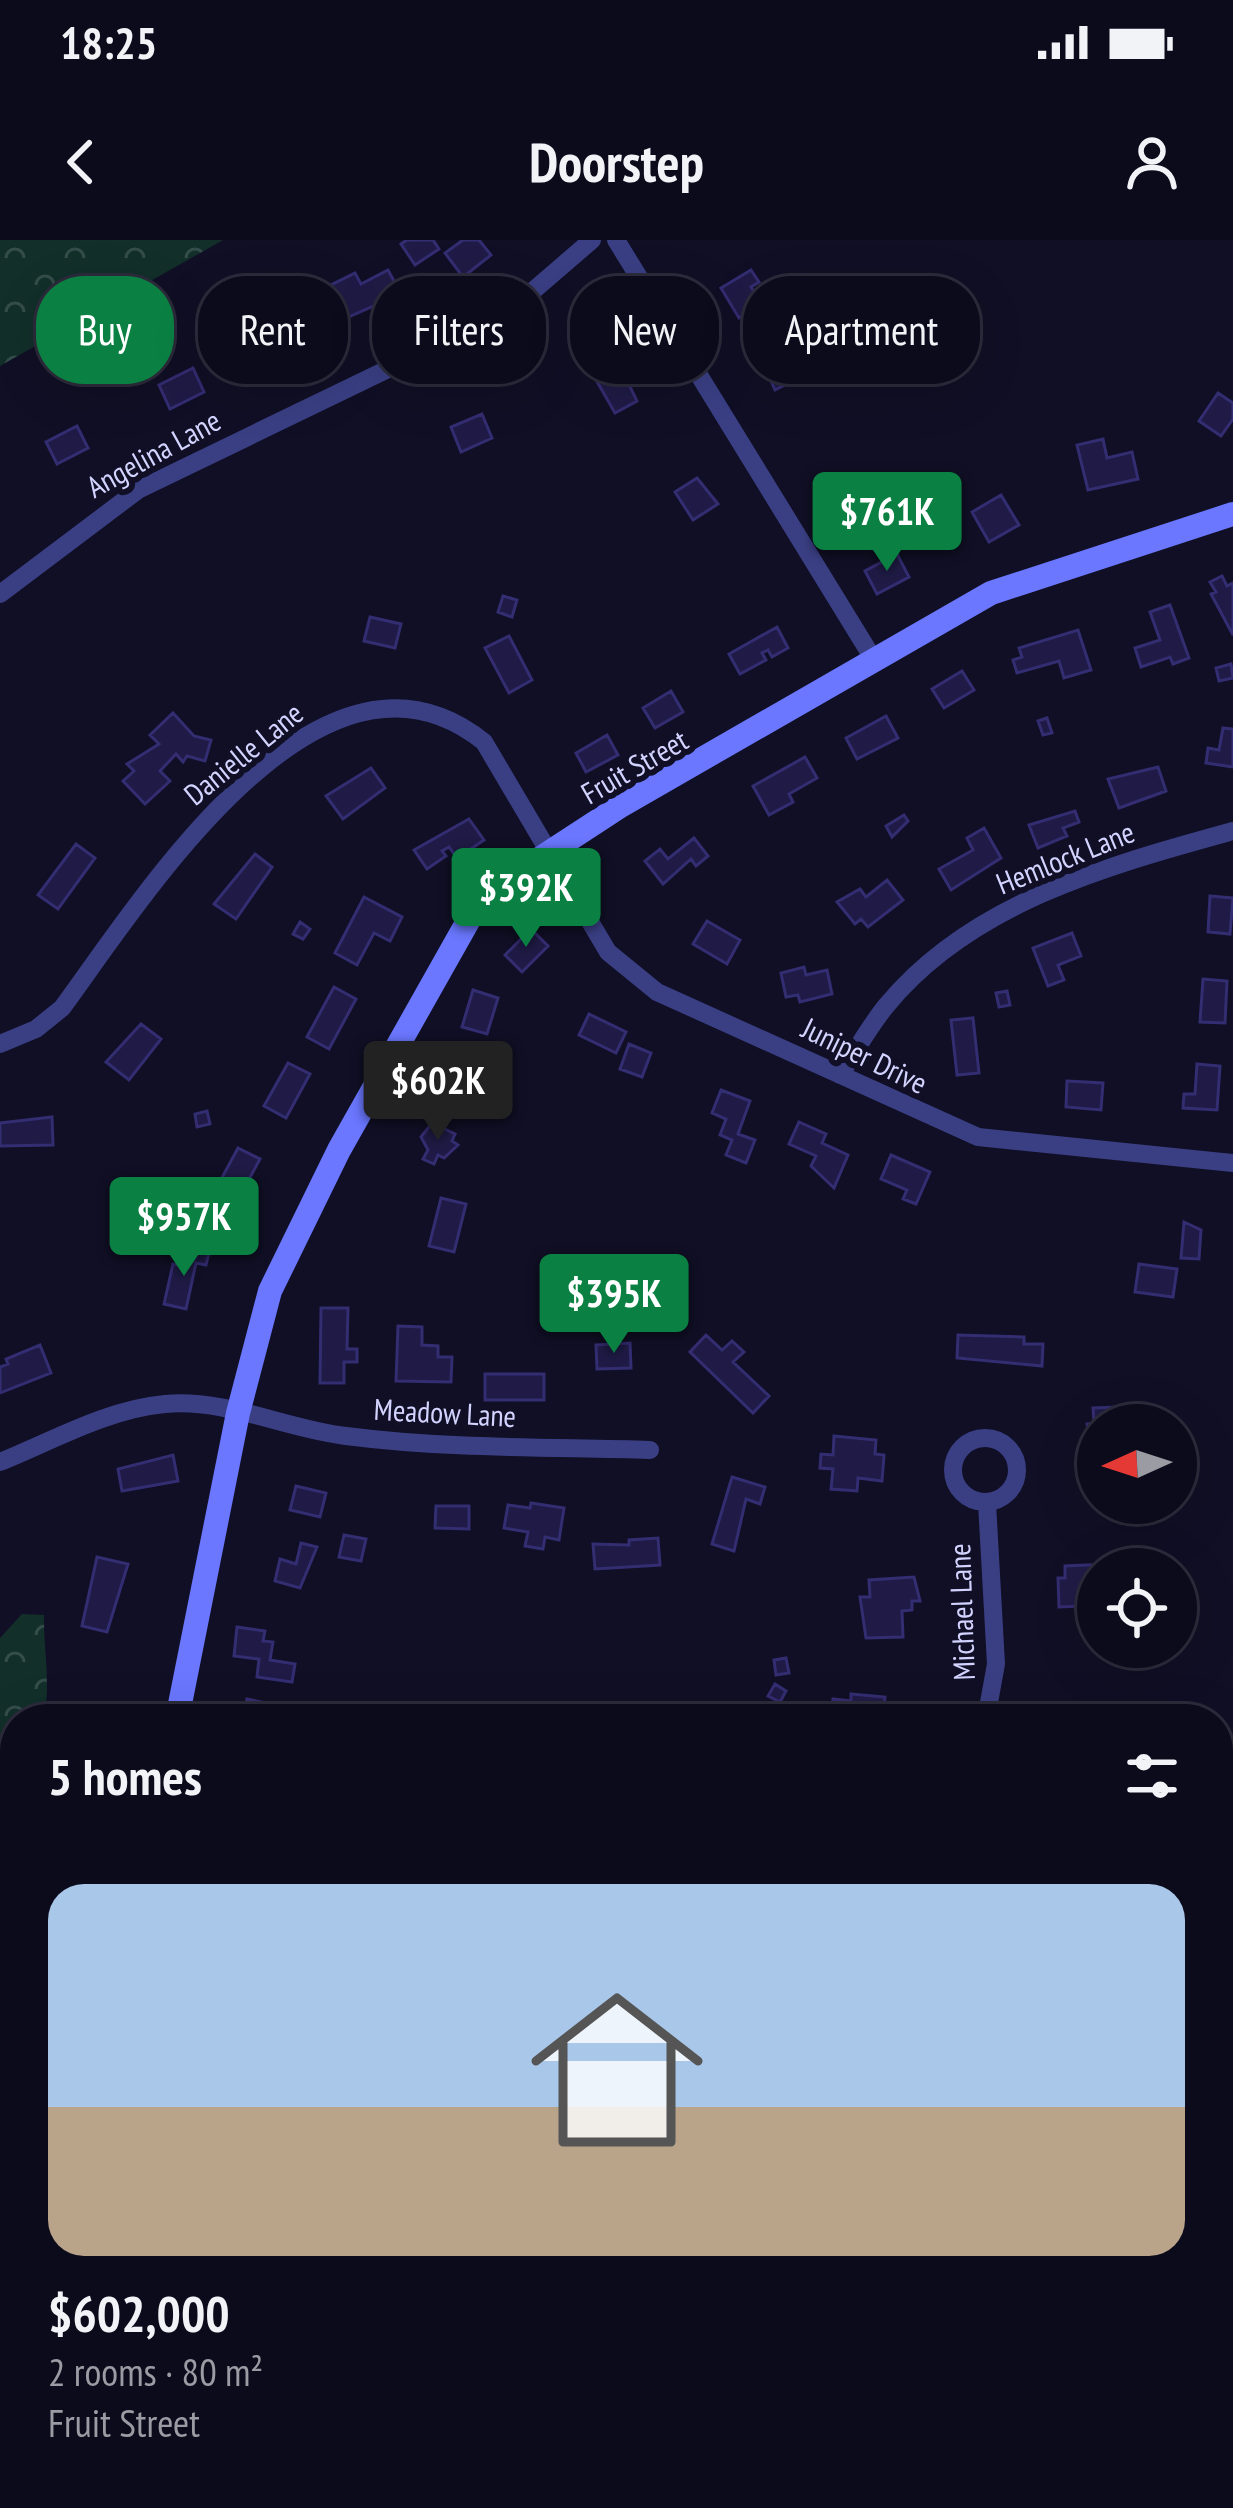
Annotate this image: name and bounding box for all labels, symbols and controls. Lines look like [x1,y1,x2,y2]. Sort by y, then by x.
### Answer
text: 18:25 [60,13,157,71]
text: Doorstep [529,127,704,197]
icon: back [48,129,114,195]
icon: person [1119,129,1185,195]
chip: Buy [36,276,174,384]
chip: Rent [198,276,348,384]
chip: Filters [372,276,546,384]
chip: New [570,276,719,384]
chip: Apartment [743,276,980,384]
street label: Angelina Lane [79,400,227,506]
pin: $761K [803,472,971,574]
text: $761K [840,485,934,536]
street label: Danielle Lane [175,693,311,813]
street label: Fruit Street [574,720,695,812]
street label: Hemlock Lane [990,812,1140,902]
pin: $392K [442,848,610,950]
text: $392K [479,861,573,912]
street label: Juniper Drive [795,1008,934,1102]
pin: $602K [354,1041,522,1143]
text: $602K [391,1054,485,1105]
pin: $957K [100,1177,268,1279]
text: $957K [137,1190,231,1241]
pin: $395K [530,1254,698,1356]
text: $395K [567,1267,661,1318]
street label: Meadow Lane [373,1389,517,1435]
north arrow [1077,1404,1197,1524]
map controls [1077,1404,1197,1668]
street label: Michael Lane [939,1543,983,1681]
button: locate [1077,1548,1197,1668]
text: 5 homes [48,1743,202,1809]
icon: filters [1119,1743,1185,1809]
icon: home [509,1962,725,2178]
text: $602,000 [48,2280,230,2346]
text: 2 rooms · 80 m² [48,2346,263,2397]
text: Fruit Street [48,2397,200,2448]

